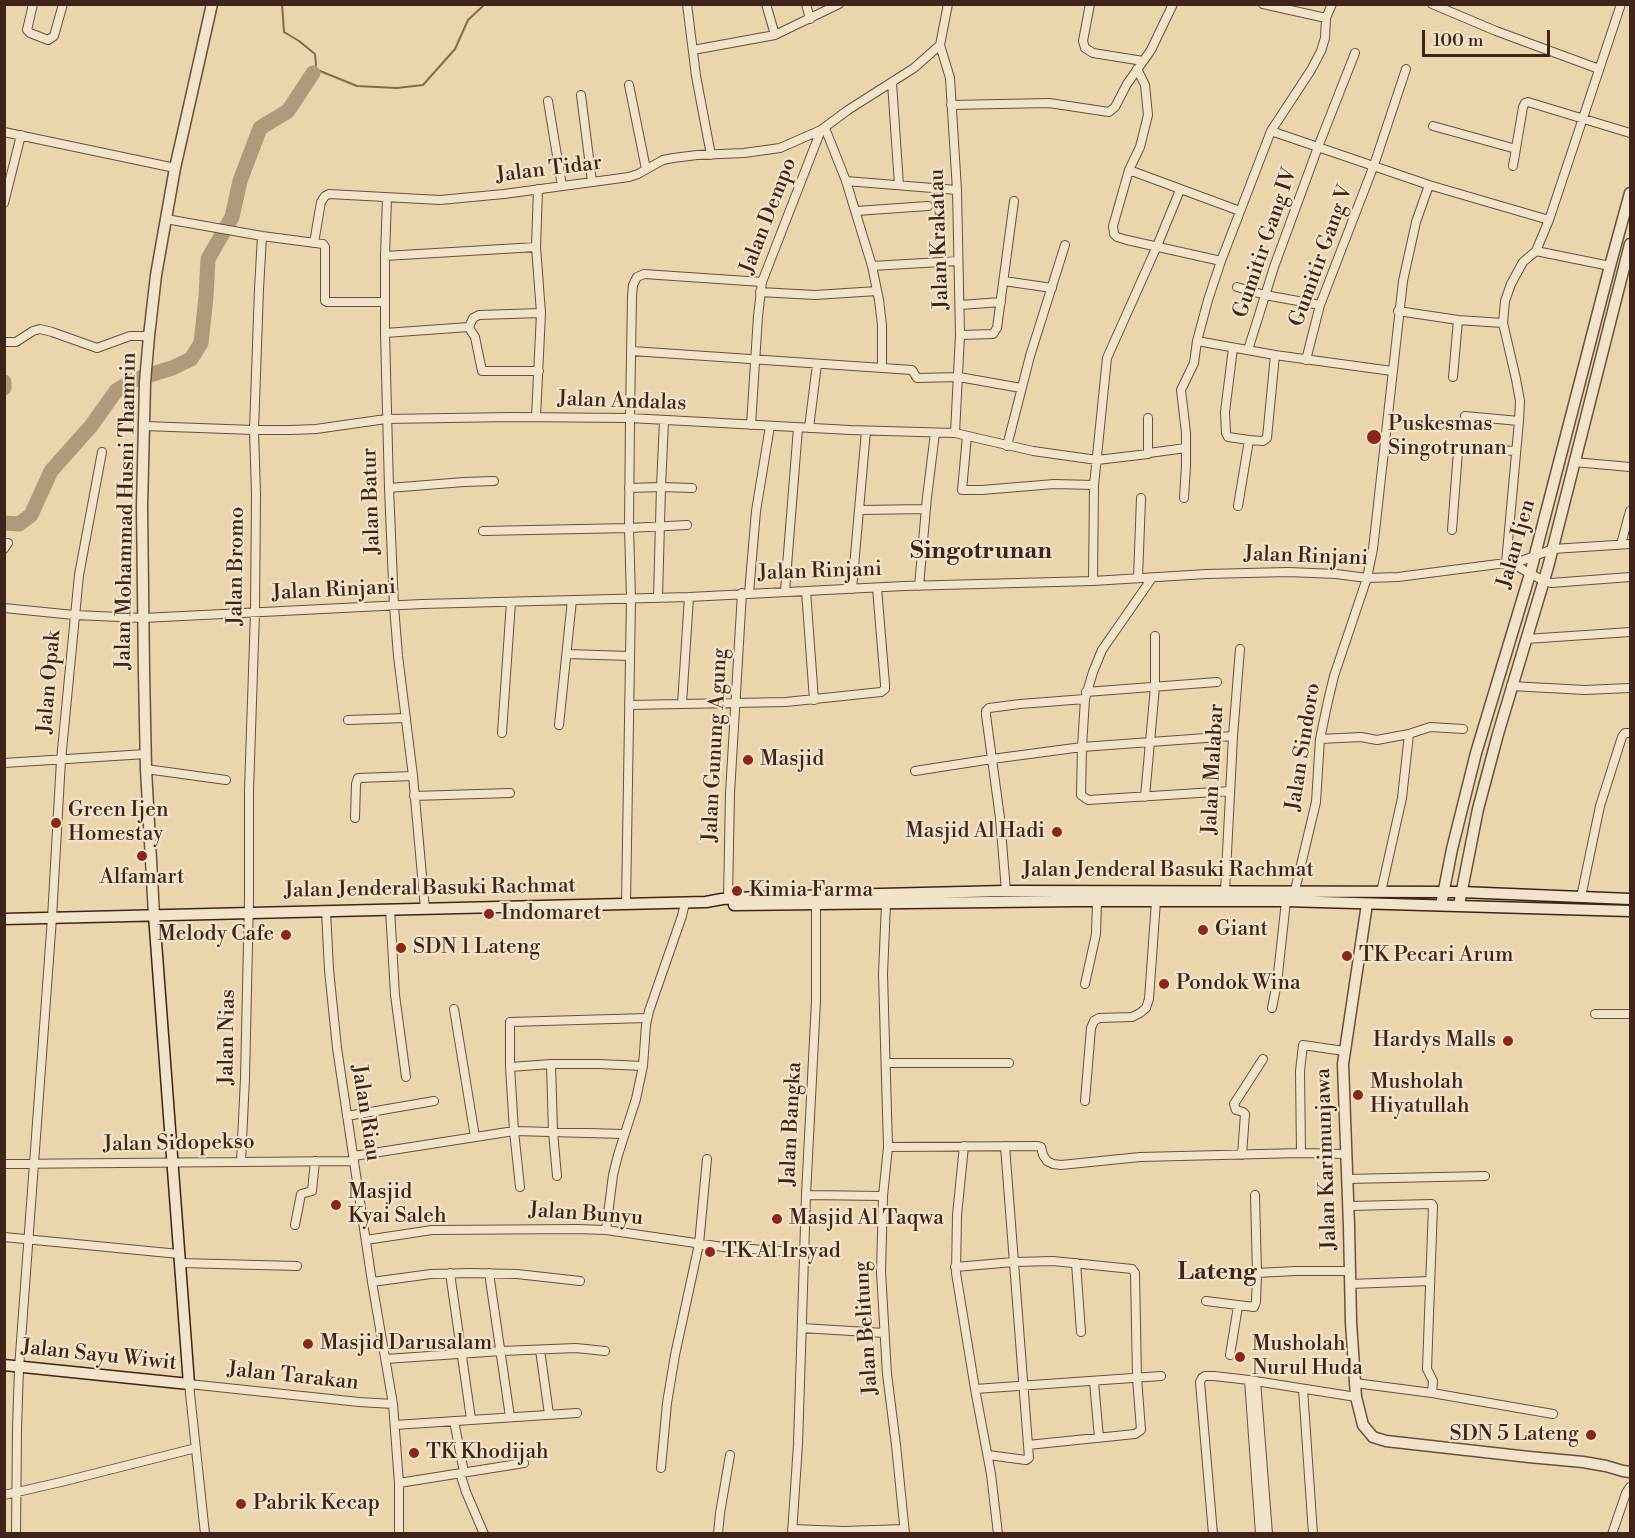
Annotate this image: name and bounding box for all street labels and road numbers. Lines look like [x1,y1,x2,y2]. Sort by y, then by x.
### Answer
street label: Jalan Tidar [495,151,603,189]
street label: Jalan Dempo [735,154,803,278]
street label: Gumitir Gang IV [1229,165,1303,321]
street label: Jalan Krakatau [925,168,955,310]
street label: Gumitir Gang V [1285,182,1359,330]
street label: Jalan Mohammad Husni Thamrin [112,352,142,670]
street label: Jalan Andalas [557,387,687,417]
street label: Jalan Batur [358,447,386,555]
street label: Jalan Ijen [1492,497,1542,591]
street label: Jalan Bromo [223,506,251,626]
street label: Jalan Rinjani [1244,542,1368,572]
street label: Jalan Rinjani [758,557,882,587]
street label: Jalan Rinjani [271,575,397,607]
street label: Jalan Opak [33,629,67,735]
street label: Jalan Gunung Agung [698,647,734,843]
street label: Jalan Sindoro [1281,681,1327,813]
street label: Jalan Malabar [1198,703,1230,835]
street label: Jalan Jenderal Basuki Rachmat [1022,858,1314,884]
street label: Jalan Jenderal Basuki Rachmat [284,874,576,904]
street label: Jalan Nias [215,989,241,1085]
street label: Jalan Bangka [776,1061,808,1187]
street label: Jalan Riau [345,1063,385,1163]
street label: Jalan Karimunjawa [1311,1068,1343,1250]
street label: Jalan Sidopekso [103,1130,255,1158]
street label: Jalan Bunyu [528,1198,644,1232]
street label: Jalan Belitung [850,1260,884,1396]
street label: Jalan Sayu Wiwit [20,1335,178,1377]
street label: Jalan Tarakan [226,1358,360,1396]

